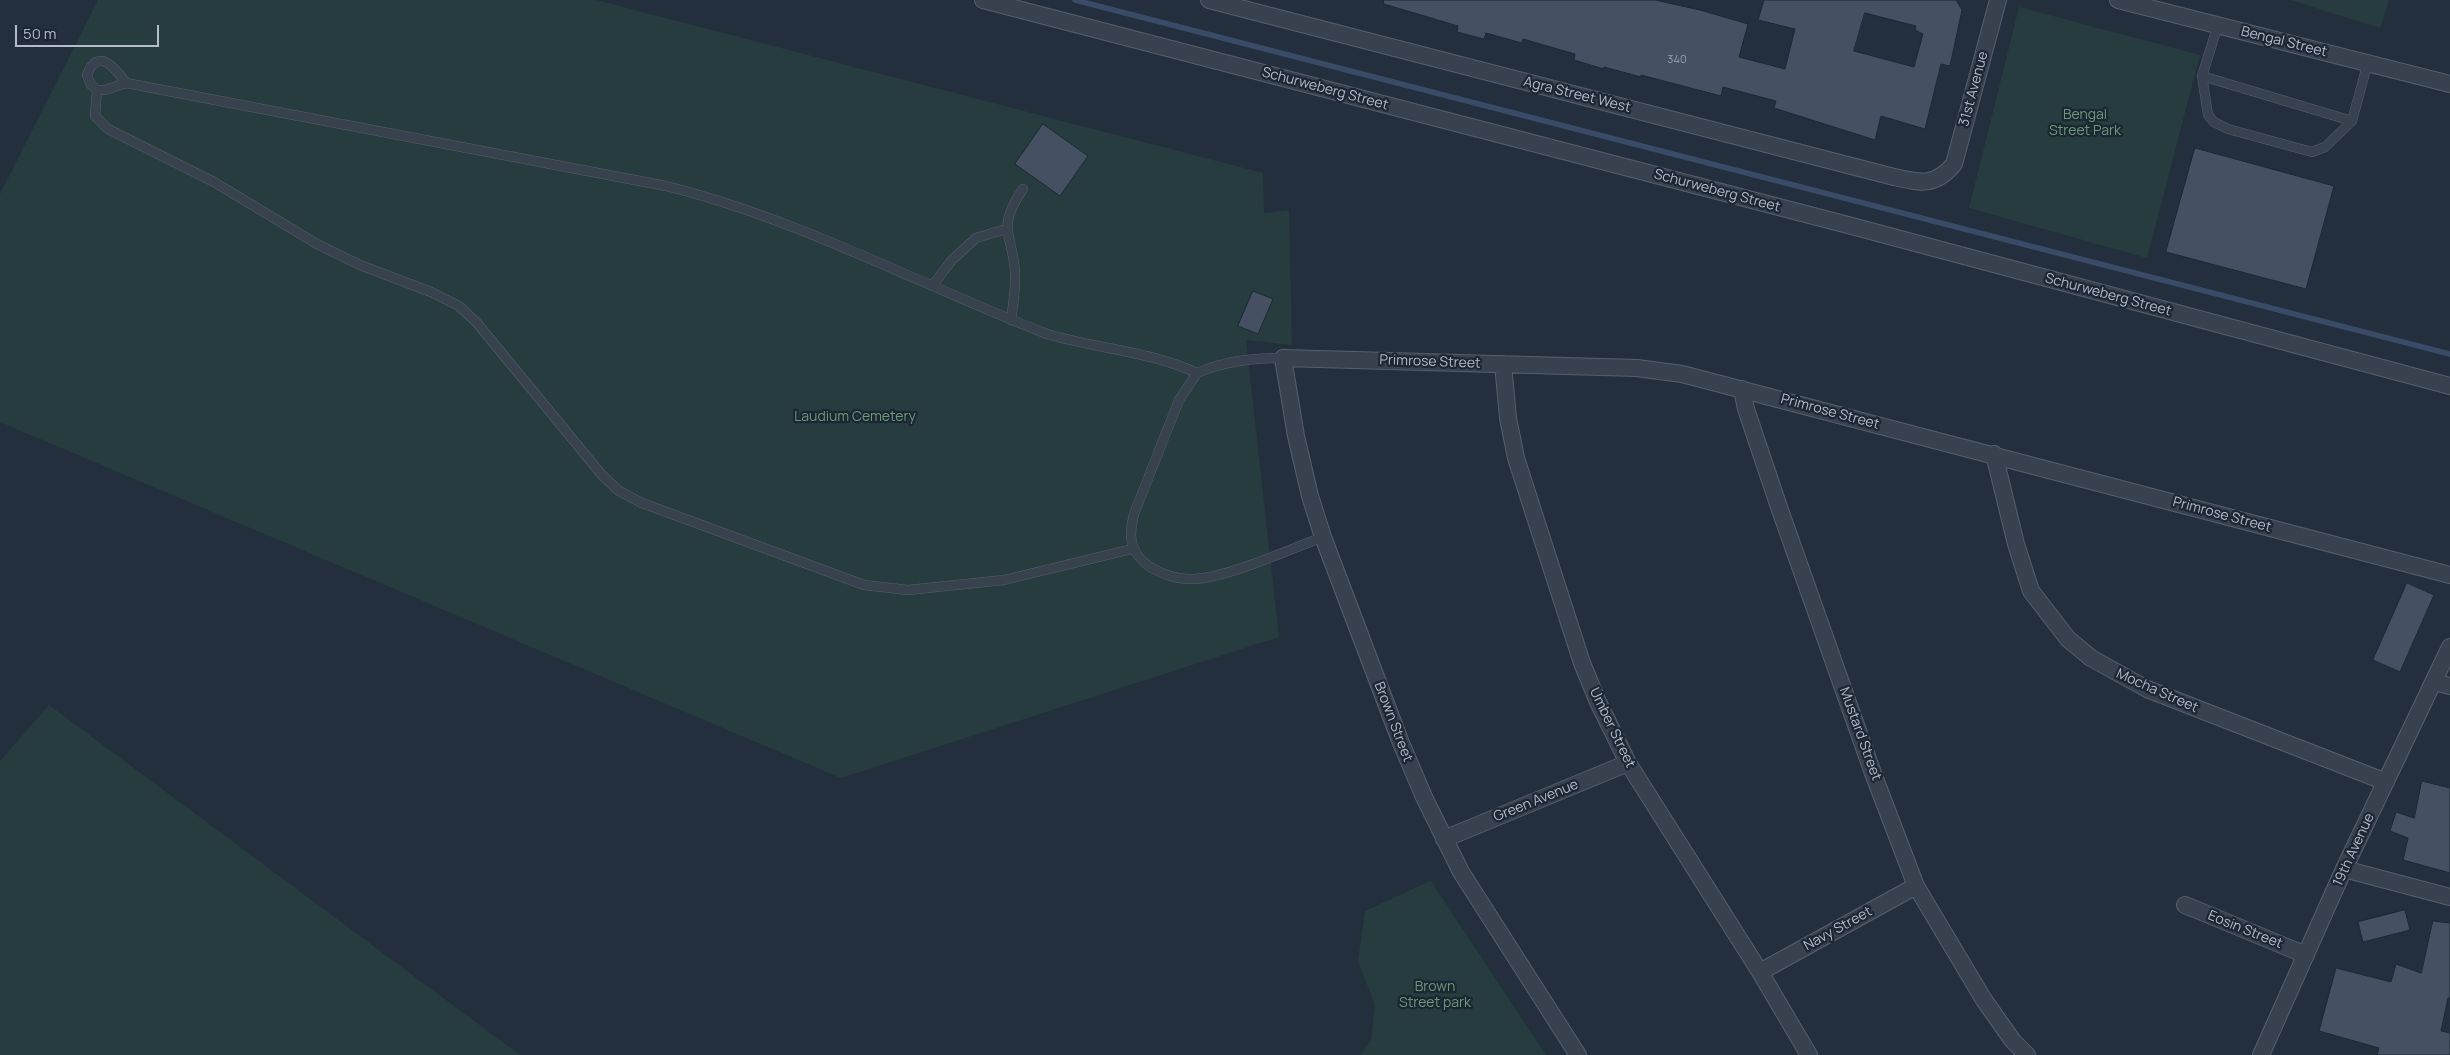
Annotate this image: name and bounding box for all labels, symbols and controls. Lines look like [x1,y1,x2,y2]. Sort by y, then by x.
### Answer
scale bar [18,15,161,47]
text: 50 m [23,23,57,44]
street label: Bengal Street [2239,23,2329,61]
street label: 31st Avenue [1956,50,1992,128]
house number: 340 [1667,53,1687,67]
street label: Schurweberg Street [1260,64,1390,114]
street label: Agra Street West [1522,74,1632,116]
park label: Bengal Street Park [2049,107,2121,140]
street label: Schurweberg Street [1652,166,1782,216]
street label: Schurweberg Street [2043,270,2173,320]
street label: Primrose Street [1379,352,1481,372]
street label: Primrose Street [1779,391,1881,433]
park label: Laudium Cemetery [794,409,916,425]
street label: Primrose Street [2171,494,2273,536]
street label: Mocha Street [2113,665,2201,717]
street label: Brown Street [1370,680,1416,764]
street label: Umber Street [1585,685,1639,771]
street label: Mustard Street [1835,685,1885,783]
street label: Green Avenue [1491,776,1581,826]
street label: 19th Avenue [2330,811,2378,889]
street label: Navy Street [1801,903,1875,955]
street label: Eosin Street [2205,907,2285,953]
park label: Brown Street park [1399,979,1471,1012]

